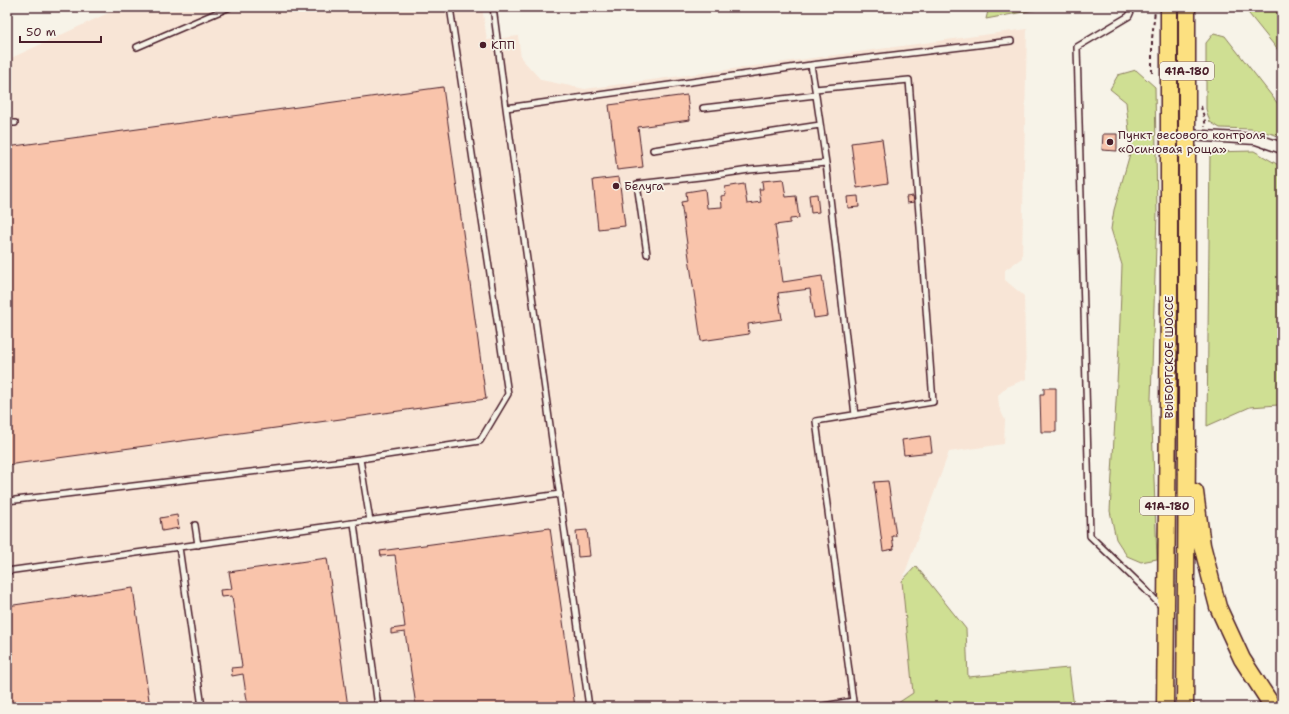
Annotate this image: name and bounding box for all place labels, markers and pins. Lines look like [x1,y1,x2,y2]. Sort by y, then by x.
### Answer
place label: КПП [491,37,515,53]
marker: КПП [478,40,488,50]
place label: Пункт весового контроля «Осиновая роща» [1118,127,1266,157]
marker: Пункт весового контроля «Осиновая роща» [1105,137,1115,147]
place label: Белуга [624,178,664,194]
marker: Белуга [611,181,621,191]

